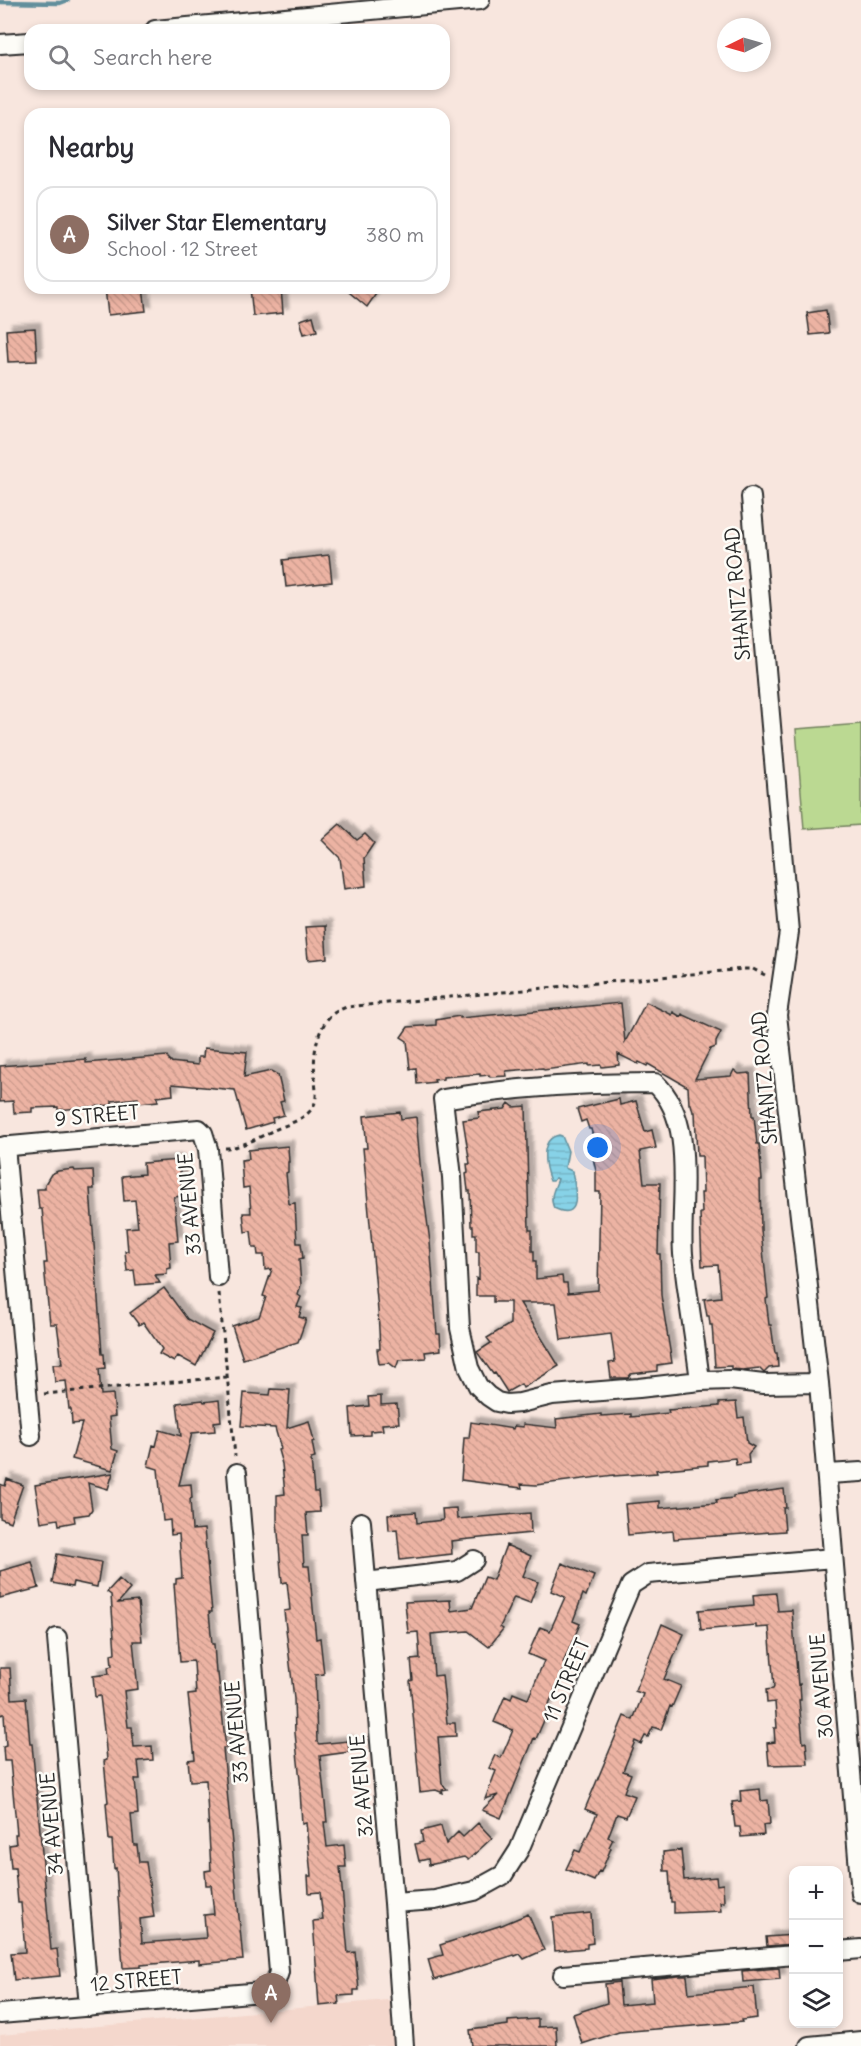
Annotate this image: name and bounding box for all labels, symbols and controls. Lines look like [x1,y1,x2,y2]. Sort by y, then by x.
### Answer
north arrow [717,18,771,72]
search box [24,24,450,90]
icon: search [45,41,78,74]
text: Search here [93,43,212,71]
text: Nearby [48,131,134,164]
text: Silver Star Elementary [107,208,327,236]
text: A [63,222,76,247]
text: 380 m [366,222,424,247]
text: School · 12 Street [107,236,258,261]
street label: SHANTZ ROAD [719,526,755,662]
street label: SHANTZ ROAD [746,1010,782,1146]
street label: 9 STREET [54,1099,140,1131]
your location [583,1133,612,1162]
street label: 33 AVENUE [172,1152,206,1256]
street label: 30 AVENUE [804,1633,838,1739]
street label: 11 STREET [537,1634,595,1726]
street label: 33 AVENUE [219,1680,253,1784]
street label: 32 AVENUE [344,1734,378,1838]
street label: 34 AVENUE [34,1771,68,1877]
map controls [789,1866,843,2028]
button: + [789,1866,843,1920]
button: − [789,1920,843,1974]
street label: 12 STREET [89,1964,183,1996]
pin: A [252,1974,290,2023]
button: layers [789,1974,843,2028]

